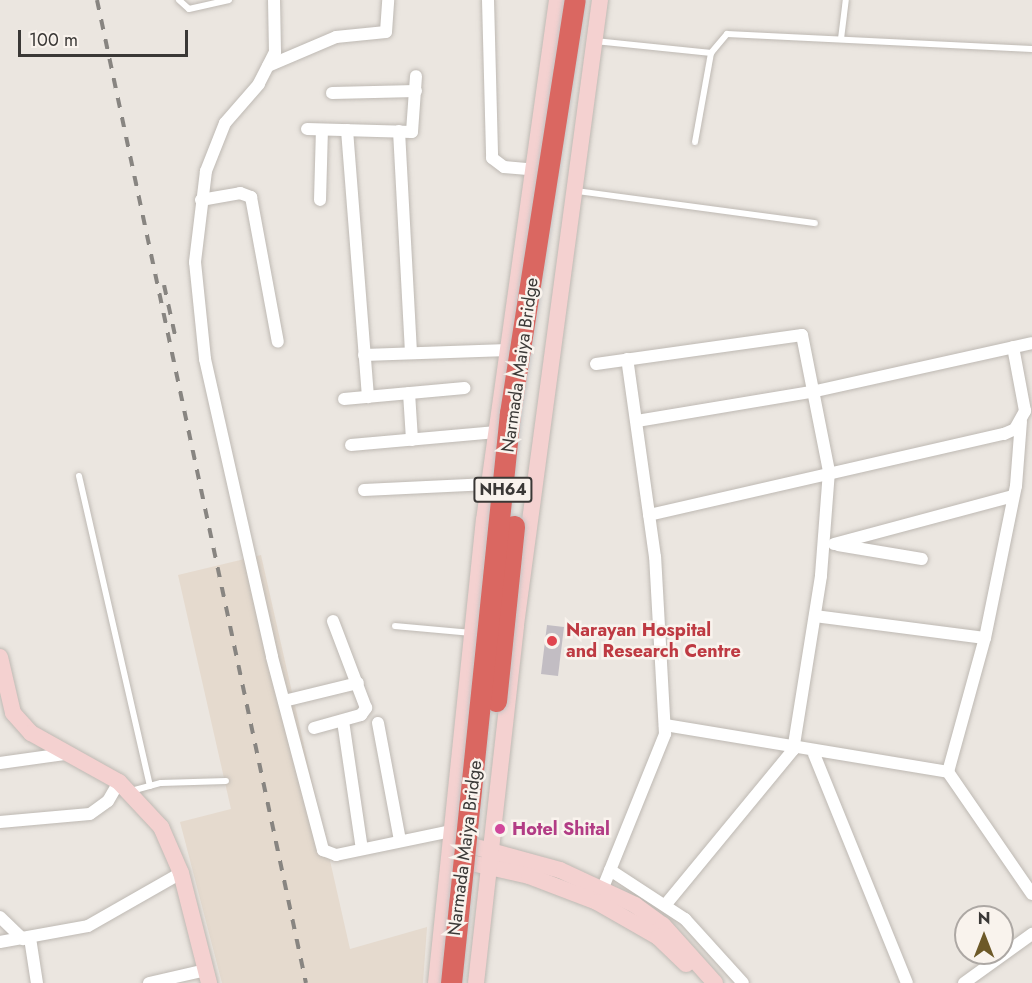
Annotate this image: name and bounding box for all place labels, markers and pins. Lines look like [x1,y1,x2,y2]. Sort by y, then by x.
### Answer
place label: Narayan Hospital and Research Centre [566,620,741,662]
marker: Narayan Hospital and Research Centre [543,632,561,650]
place label: Hotel Shital [512,818,610,840]
marker: Hotel Shital [493,822,507,836]

